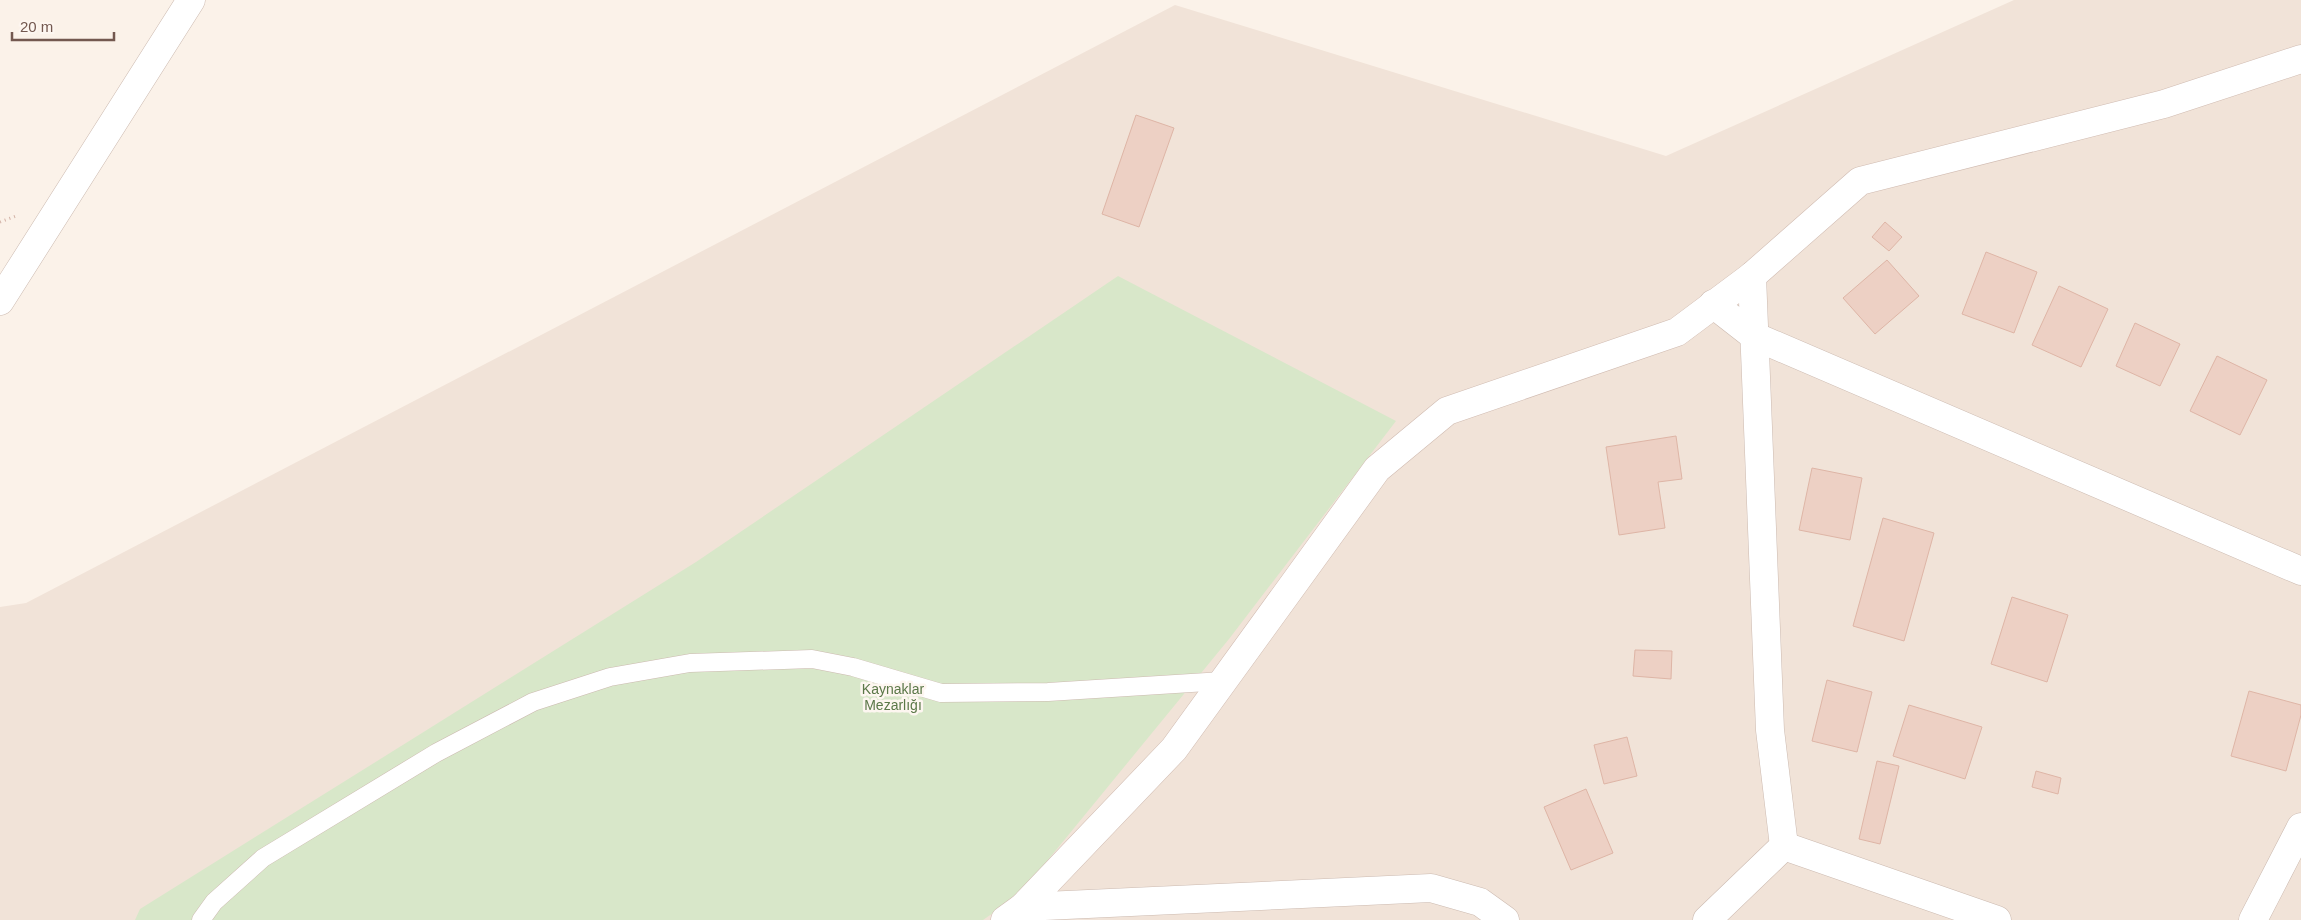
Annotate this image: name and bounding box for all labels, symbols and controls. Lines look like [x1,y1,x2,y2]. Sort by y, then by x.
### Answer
scale bar [12,10,115,42]
text: 20 m [20,18,53,35]
park label: Kaynaklar Mezarlığı [862,681,924,713]

